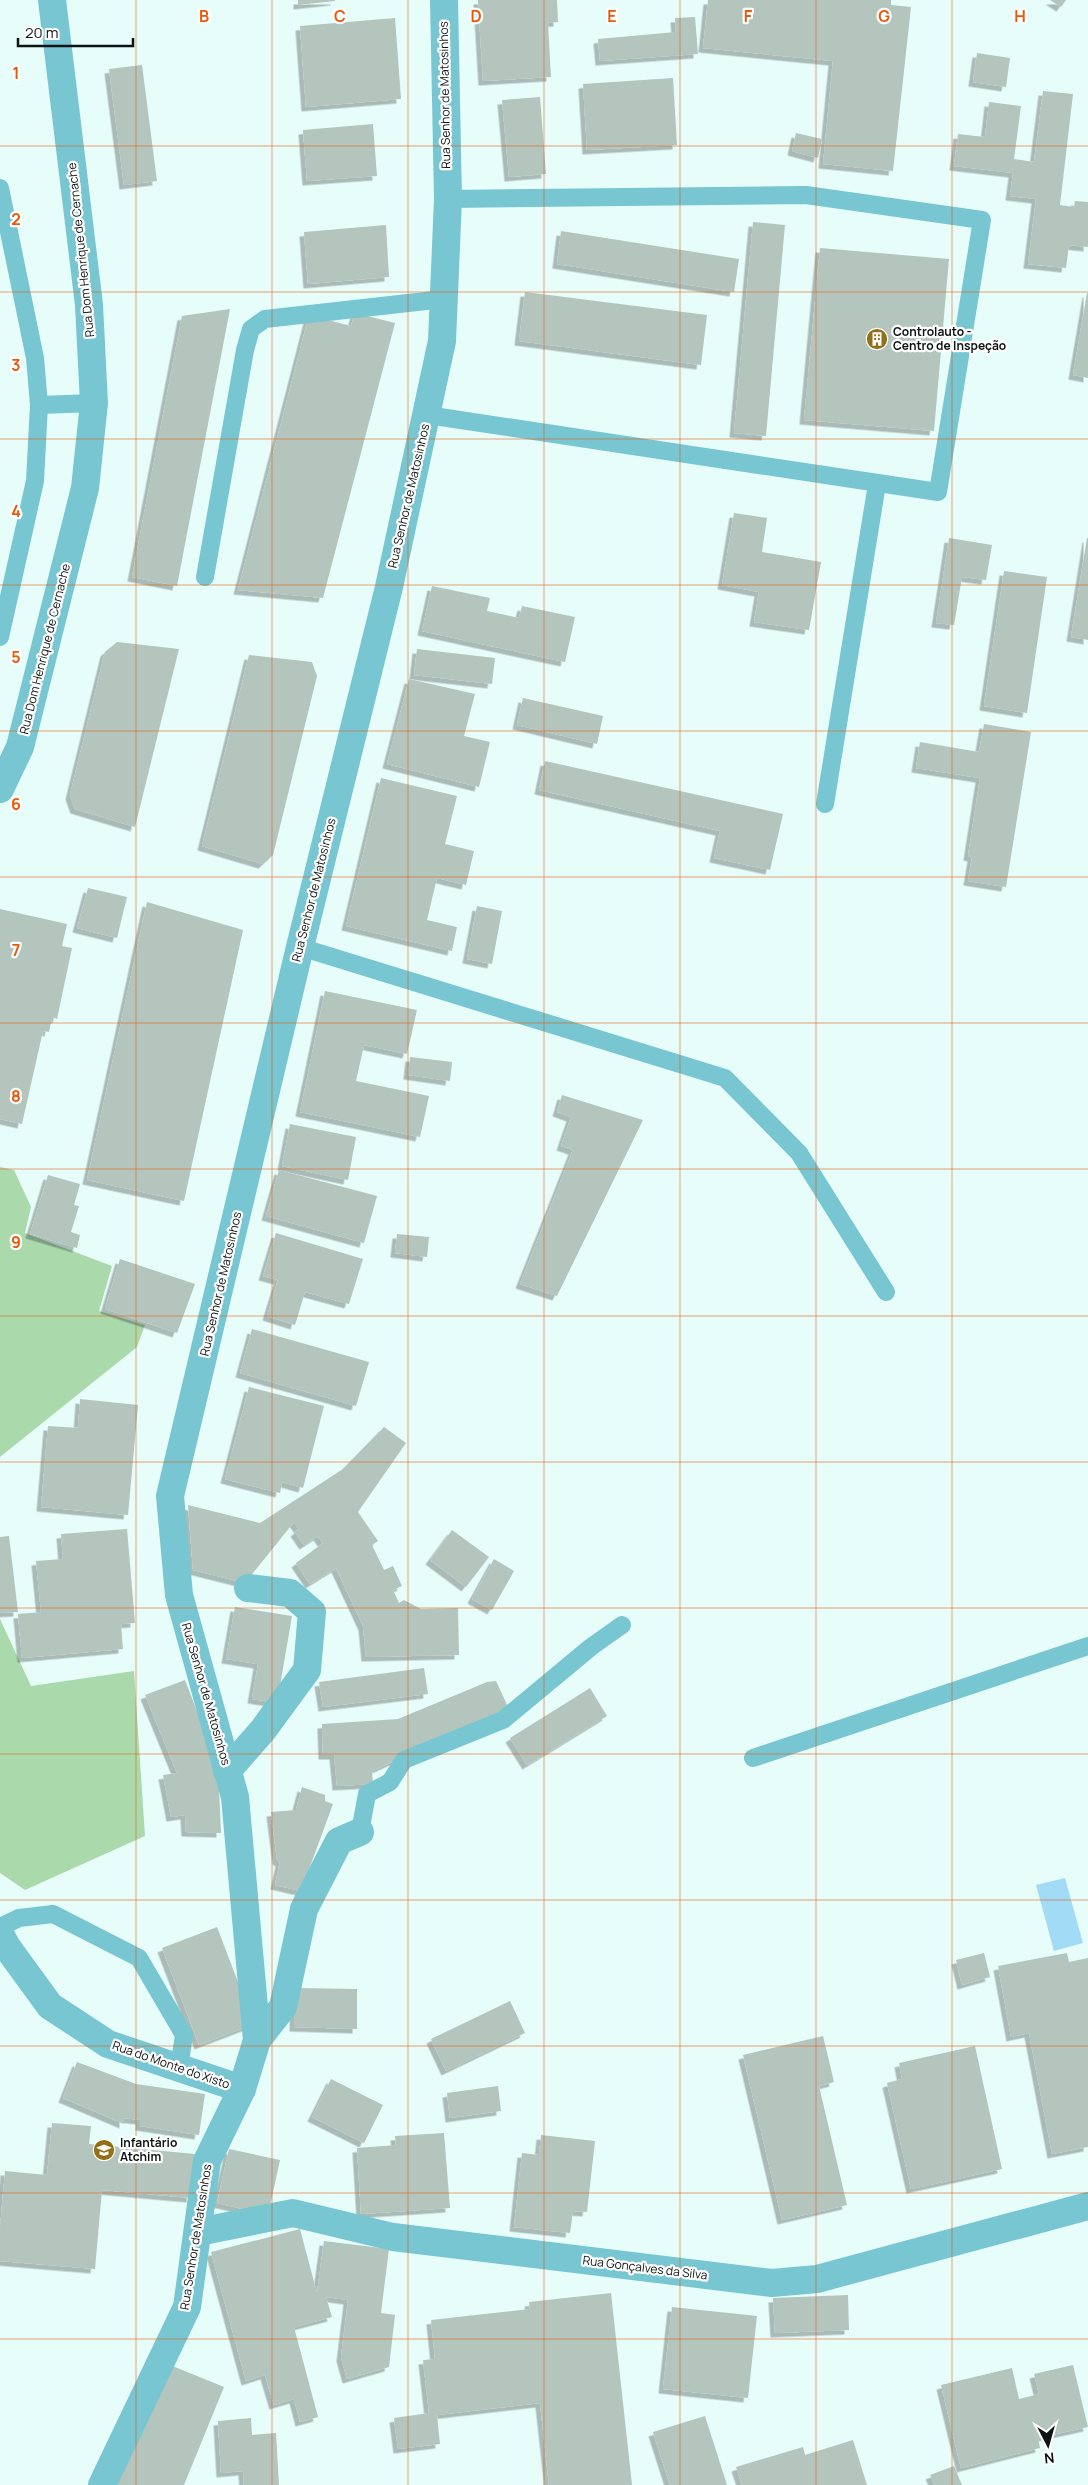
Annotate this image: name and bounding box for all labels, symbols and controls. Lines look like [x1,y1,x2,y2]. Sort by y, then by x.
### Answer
text: B [199,5,209,27]
text: C [334,5,346,27]
text: D [470,5,482,27]
text: E [607,5,617,27]
text: F [744,5,753,27]
text: G [878,5,890,27]
text: H [1014,5,1026,27]
scale bar [18,15,132,47]
street label: Rua Senhor de Matosinhos [435,21,454,169]
text: 20 m [25,22,58,43]
text: 1 [12,62,20,84]
street label: Rua Dom Henrique de Cernache [63,162,98,338]
text: 2 [11,208,21,230]
place label: Controlauto - Centro de Inspeção [893,323,1006,354]
building icon: Controlauto - Centro de Inspeção [865,327,889,351]
text: 3 [11,354,21,376]
street label: Rua Senhor de Matosinhos [384,422,433,570]
text: 4 [11,500,21,522]
street label: Rua Dom Henrique de Cernache [15,562,74,736]
text: 5 [11,646,21,668]
text: 6 [11,793,21,815]
street label: Rua Senhor de Matosinhos [287,816,340,964]
text: 7 [12,939,20,961]
text: 8 [11,1085,21,1107]
street label: Rua Senhor de Matosinhos [196,1210,245,1358]
text: 9 [11,1231,21,1253]
street label: Rua Senhor de Matosinhos [178,1621,235,1767]
street label: Rua do Monte do Xisto [110,2036,232,2093]
place label: Infantário Atchim [120,2134,177,2165]
school or university icon: Infantário Atchim [92,2138,116,2162]
street label: Rua Senhor de Matosinhos [176,2163,215,2311]
street label: Rua Gonçalves da Silva [582,2251,708,2284]
north arrow [1023,2420,1073,2470]
text: N [1043,2448,1055,2468]

